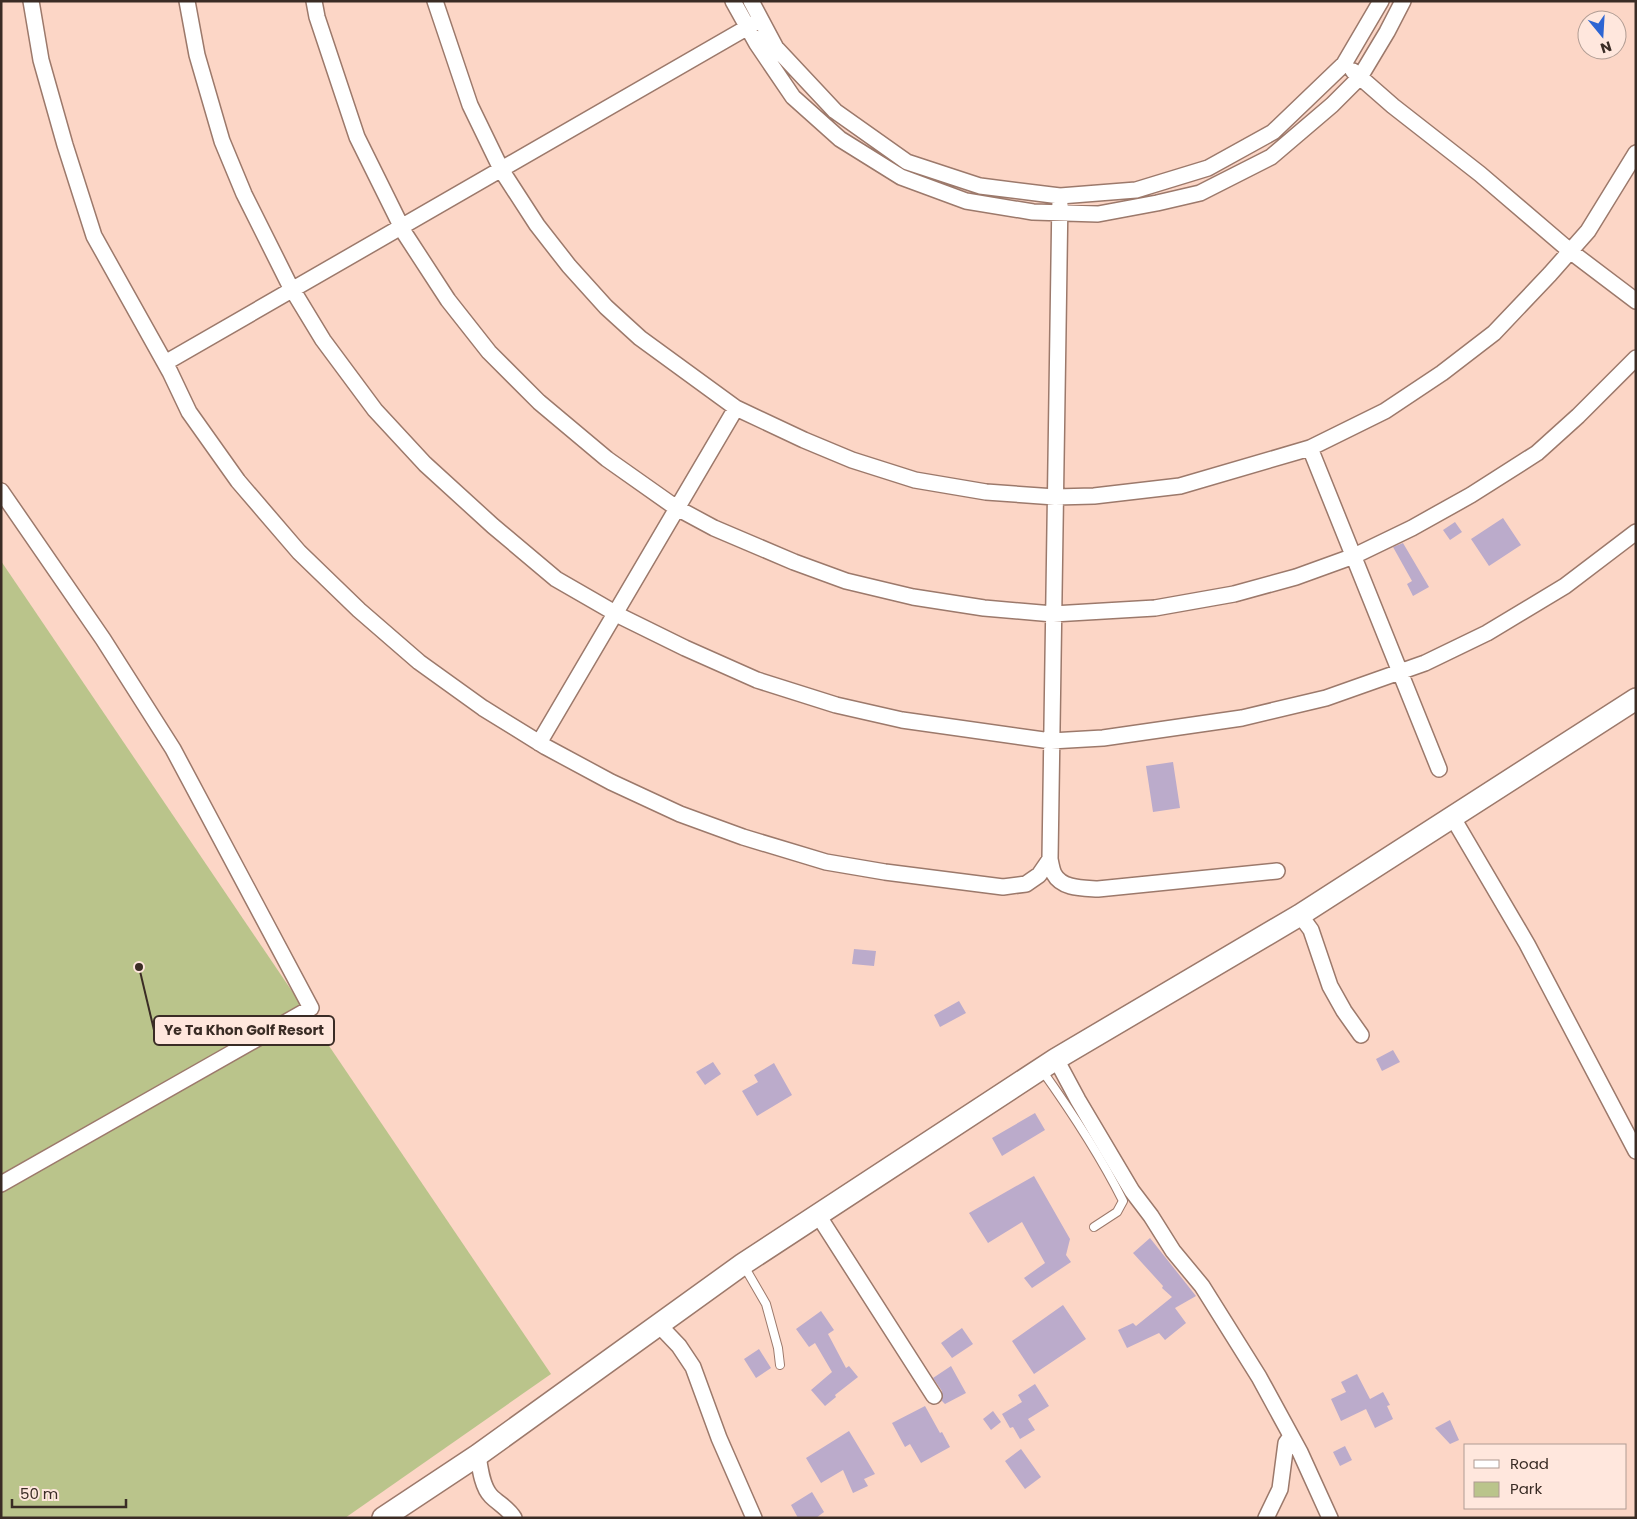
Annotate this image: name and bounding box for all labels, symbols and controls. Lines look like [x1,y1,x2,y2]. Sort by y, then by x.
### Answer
north arrow [1577,10,1627,60]
text: N [1598,36,1614,59]
callout: Ye Ta Khon Golf Resort [154,1016,334,1045]
text: Ye Ta Khon Golf Resort [164,1020,324,1040]
legend [1464,1444,1627,1509]
text: Road [1510,1453,1549,1474]
scale bar [12,1476,126,1508]
text: Park [1510,1478,1542,1499]
text: 50 m [20,1483,58,1504]

